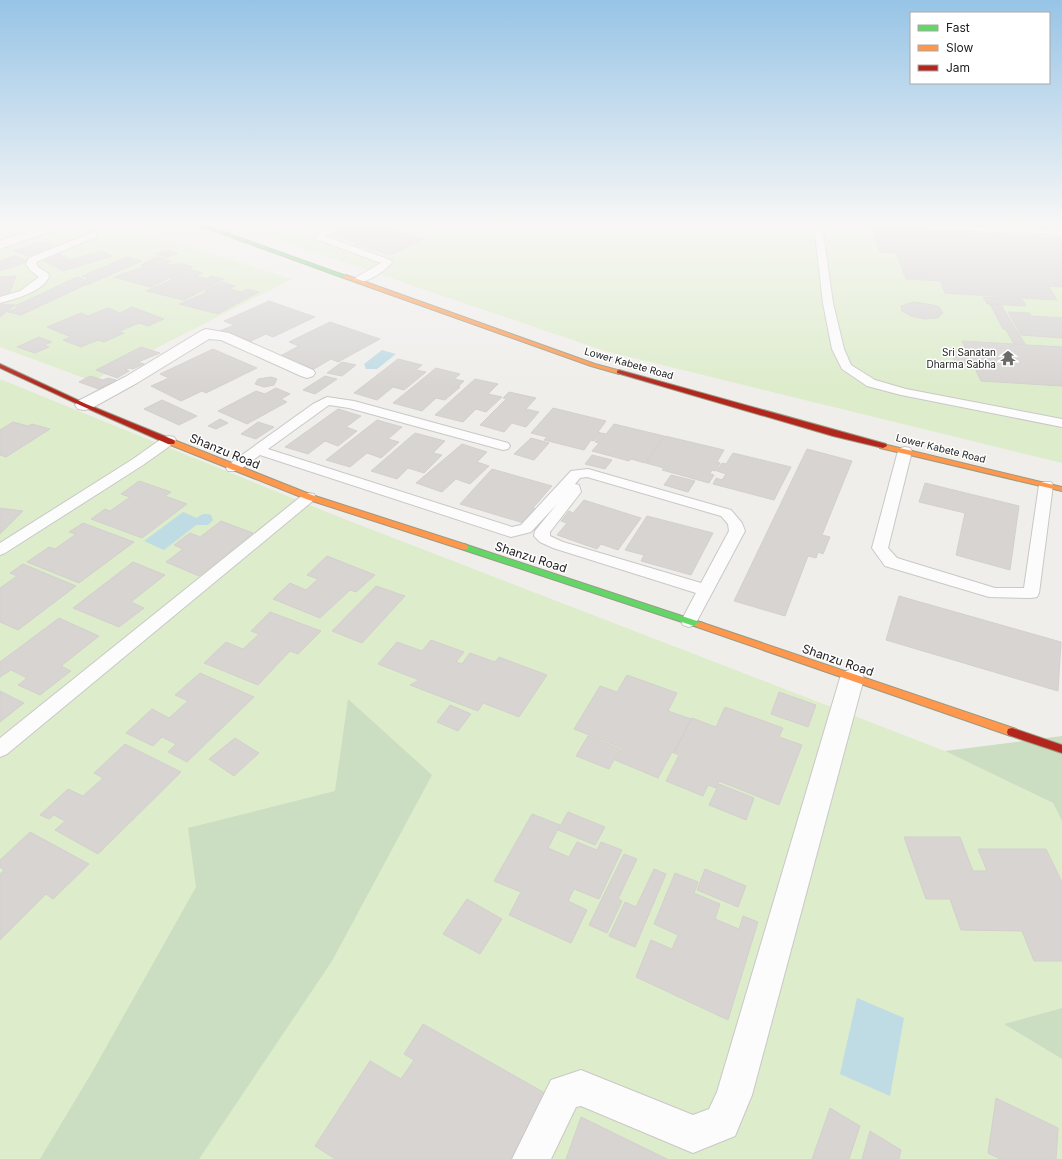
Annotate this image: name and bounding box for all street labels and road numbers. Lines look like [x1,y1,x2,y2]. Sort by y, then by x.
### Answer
street label: Lower Kabete Road [583,345,675,381]
street label: Shanzu Road [188,430,262,472]
street label: Lower Kabete Road [895,431,987,465]
street label: Shanzu Road [493,538,569,576]
street label: Shanzu Road [800,641,876,679]

